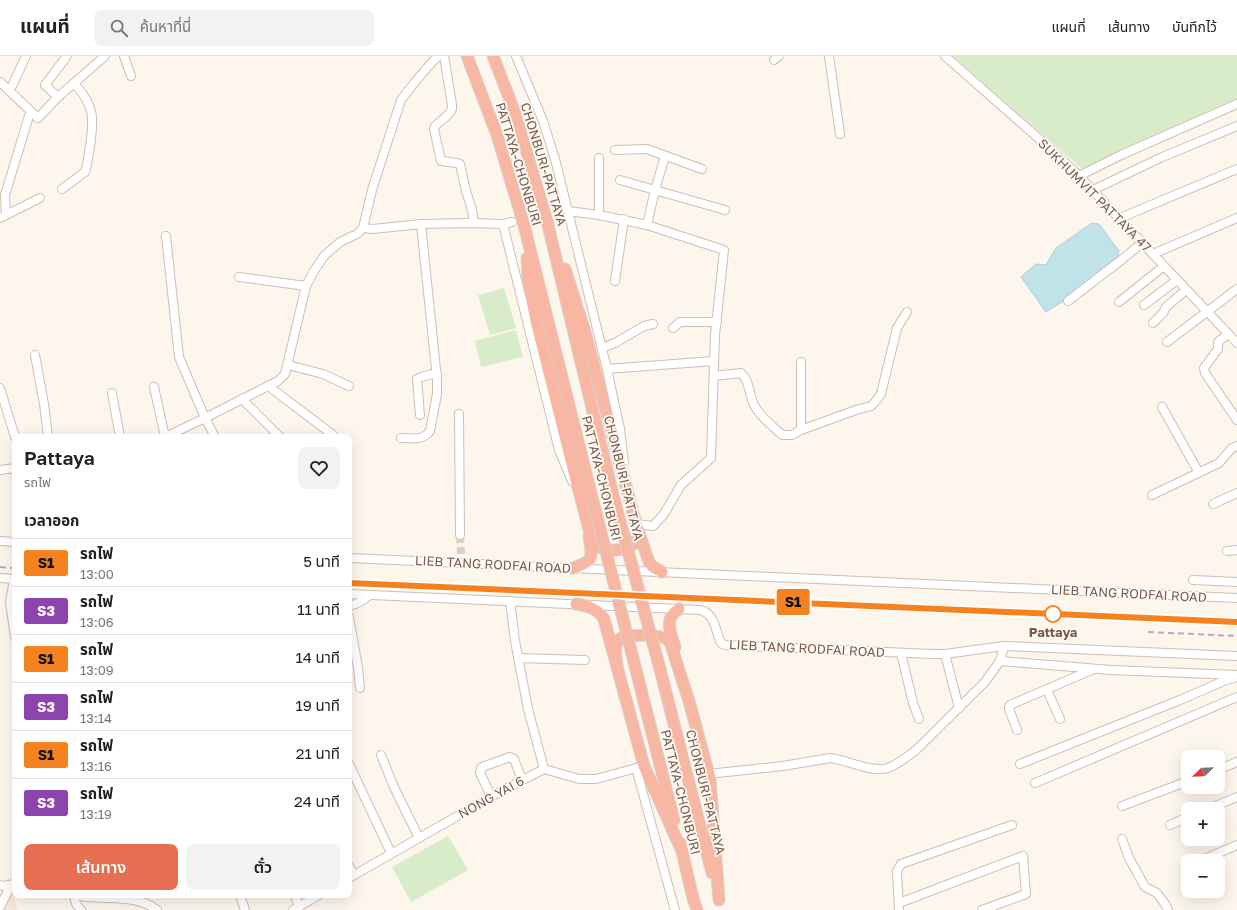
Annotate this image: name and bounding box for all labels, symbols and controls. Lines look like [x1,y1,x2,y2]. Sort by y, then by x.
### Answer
search box [94,10,374,46]
text: แผนที่ [20,14,70,37]
icon: search [108,17,130,39]
text: ค้นหาที่นี่ [140,17,191,35]
text: แผนที่ [1052,18,1086,35]
text: เส้นทาง [1108,18,1150,35]
text: บันทึกไว้ [1172,18,1217,35]
street label: PATTAYA-CHONBURI [493,100,545,228]
street label: CHONBURI-PATTAYA [518,100,570,228]
street label: SUKHUMVIT PATTAYA 47 [1035,135,1155,255]
street label: PATTAYA-CHONBURI [579,414,625,542]
street label: CHONBURI-PATTAYA [601,414,647,542]
text: Pattaya [24,446,95,469]
button: heart [298,447,340,489]
text: รถไฟ [24,474,51,490]
text: เวลาออก [24,511,79,529]
text: รถไฟ [80,544,113,562]
text: 5 นาที [303,552,340,570]
street label: LIEB TANG RODFAI ROAD [415,552,571,576]
text: S1 [38,554,54,571]
text: 13:00 [80,566,114,582]
street label: LIEB TANG RODFAI ROAD [1051,581,1207,605]
line badge: S1 [775,589,811,615]
text: รถไฟ [80,592,113,610]
text: S1 [785,593,801,610]
text: 11 นาที [297,600,340,618]
text: S3 [37,602,55,619]
marker: Pattaya [1044,605,1062,623]
text: 13:06 [80,614,114,630]
place label: Pattaya [1029,624,1078,640]
street label: LIEB TANG RODFAI ROAD [729,636,885,660]
text: รถไฟ [80,640,113,658]
text: 14 นาที [295,648,340,666]
text: S1 [38,650,54,667]
text: 13:09 [80,662,114,678]
text: รถไฟ [80,688,113,706]
text: 19 นาที [295,696,340,714]
text: S3 [37,698,55,715]
text: 13:14 [80,710,112,726]
street label: PATTAYA-CHONBURI [658,728,704,856]
street label: CHONBURI-PATTAYA [683,728,729,856]
text: รถไฟ [80,736,113,754]
text: 21 นาที [296,744,340,762]
text: S1 [38,746,54,763]
north arrow [1181,750,1225,794]
map controls [1181,750,1225,898]
text: 13:16 [80,758,112,774]
street label: NONG YAI 6 [455,772,527,822]
text: รถไฟ [80,784,113,802]
text: 24 นาที [294,792,340,810]
text: S3 [37,794,55,811]
button: + [1181,802,1225,846]
text: 13:19 [80,806,112,822]
button: เส้นทาง [24,844,178,890]
button: ตั๋ว [186,844,340,890]
button: − [1181,854,1225,898]

